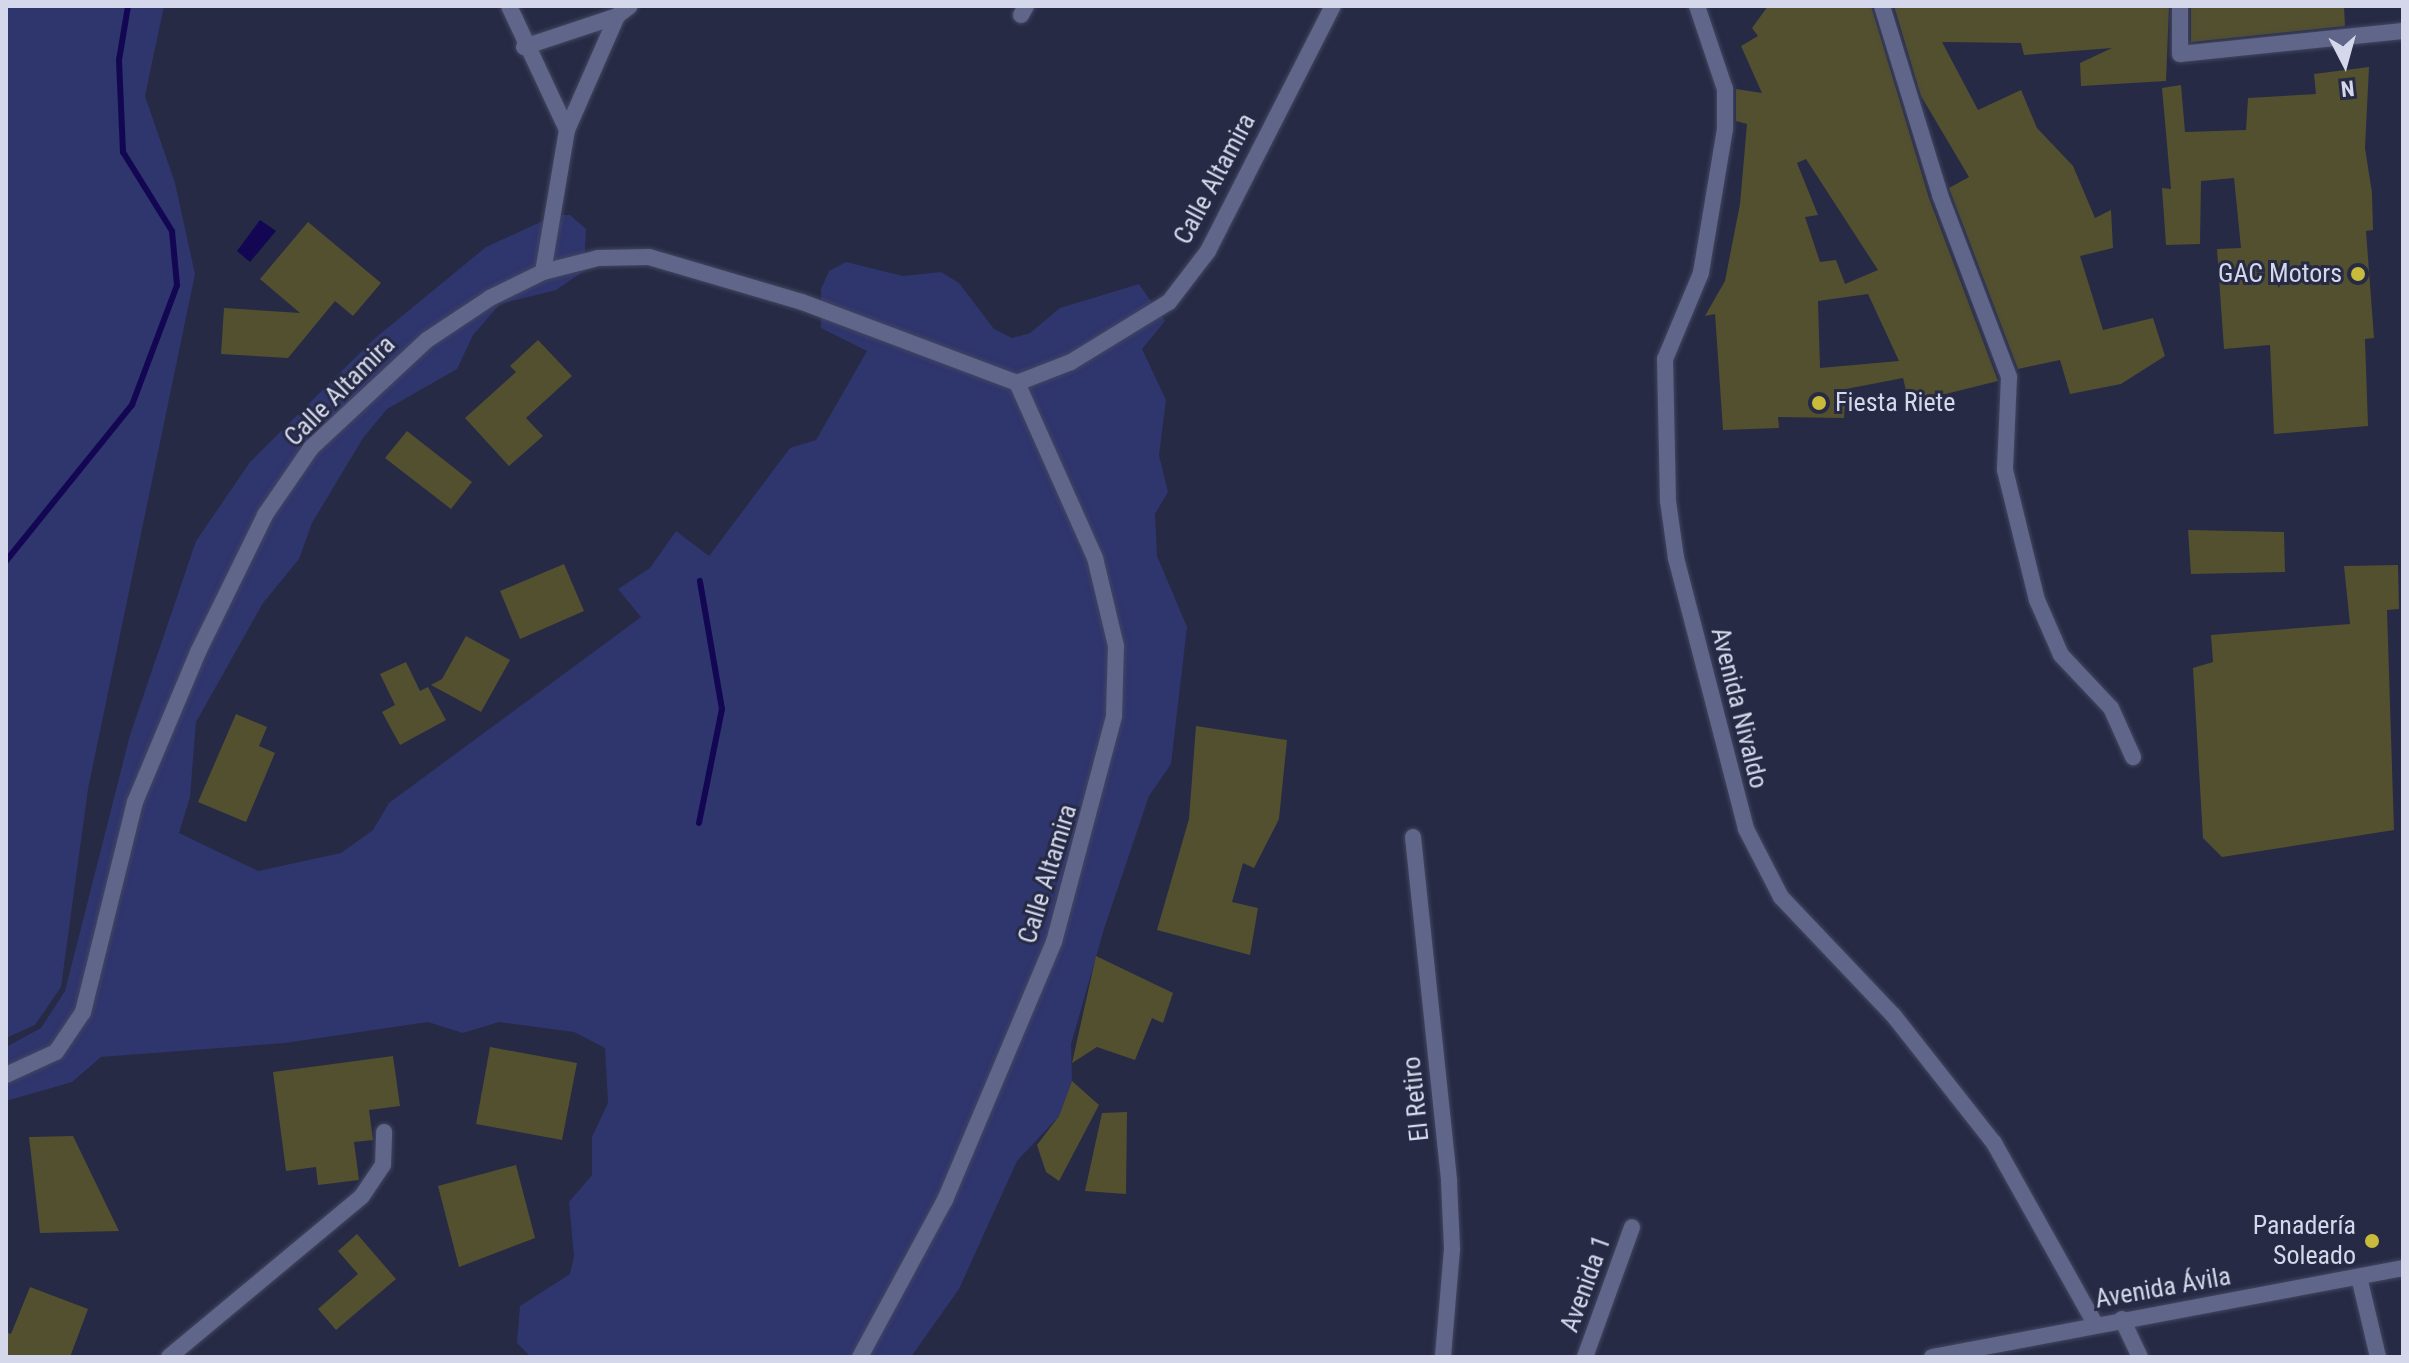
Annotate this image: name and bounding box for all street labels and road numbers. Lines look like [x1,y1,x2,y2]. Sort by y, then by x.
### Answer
street label: Calle Altamira [1167,108,1263,250]
street label: Calle Altamira [278,329,402,453]
street label: Avenida Nivaldo [1704,624,1774,792]
street label: Calle Altamira [1012,801,1084,947]
street label: El Retiro [1396,1055,1436,1143]
street label: Avenida 1 [1554,1232,1618,1336]
street label: Avenida Ávila [2093,1261,2233,1315]

